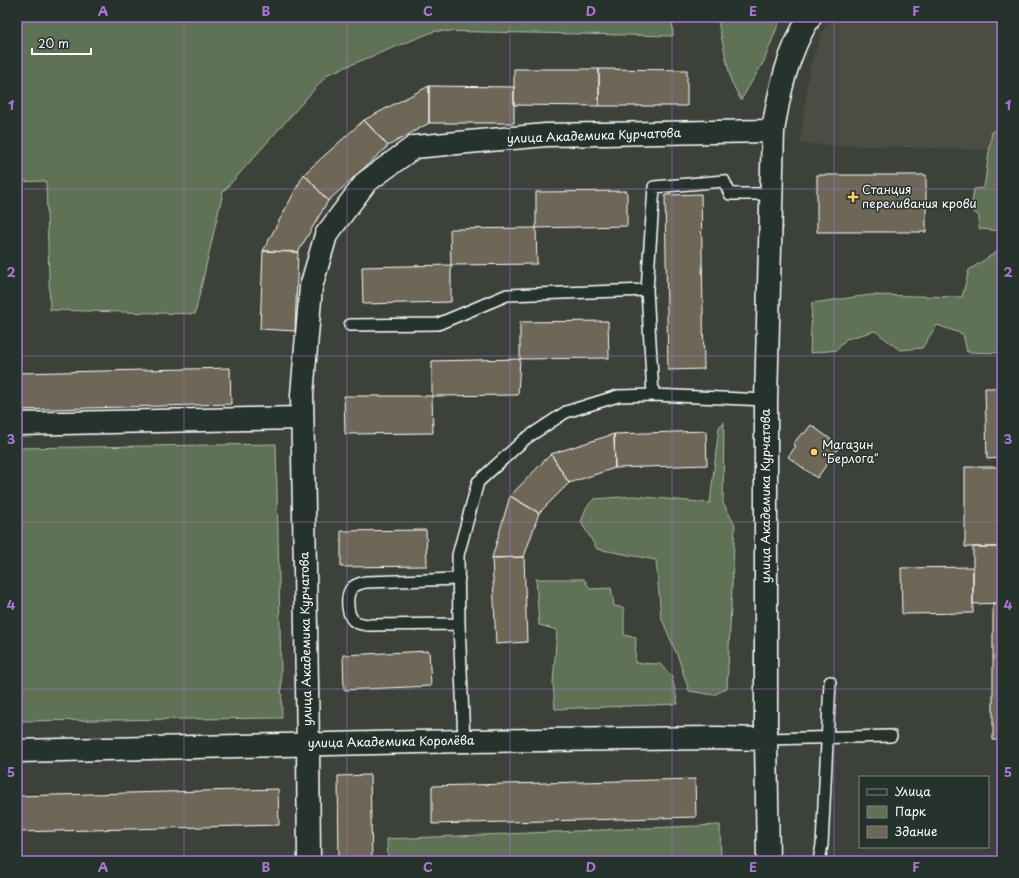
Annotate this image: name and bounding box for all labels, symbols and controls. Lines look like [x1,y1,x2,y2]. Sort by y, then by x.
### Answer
text: A [98,1,108,20]
text: B [262,1,271,20]
text: C [423,1,433,20]
text: D [586,1,596,20]
text: E [749,1,757,20]
text: F [912,1,920,20]
scale bar [32,30,91,56]
text: 20 m [38,34,69,52]
text: 1 [8,95,14,114]
text: 1 [1005,95,1011,114]
street label: улица Академика Курчатова [507,123,682,147]
place label: Станция переливания крови [862,180,977,212]
marker: Станция переливания крови [847,191,859,203]
text: 2 [6,262,16,281]
text: 2 [1003,262,1013,281]
street label: улица Академика Курчатова [756,408,774,583]
text: 3 [7,429,16,448]
text: 3 [1004,429,1013,448]
place label: Магазин "Берлога" [822,435,879,467]
marker: Магазин "Берлога" [809,447,819,457]
street label: улица Академика Курчатова [294,551,316,726]
text: 4 [7,595,16,614]
text: 4 [1004,595,1013,614]
street label: улица Академика Королёва [307,731,475,751]
text: 5 [7,762,15,781]
text: 5 [1004,762,1012,781]
legend [859,776,989,848]
text: Улица [895,782,931,800]
text: Парк [895,802,927,820]
text: Здание [895,822,937,840]
text: A [98,857,108,876]
text: B [262,857,271,876]
text: C [423,857,433,876]
text: D [586,857,596,876]
text: E [749,857,757,876]
text: F [912,857,920,876]

